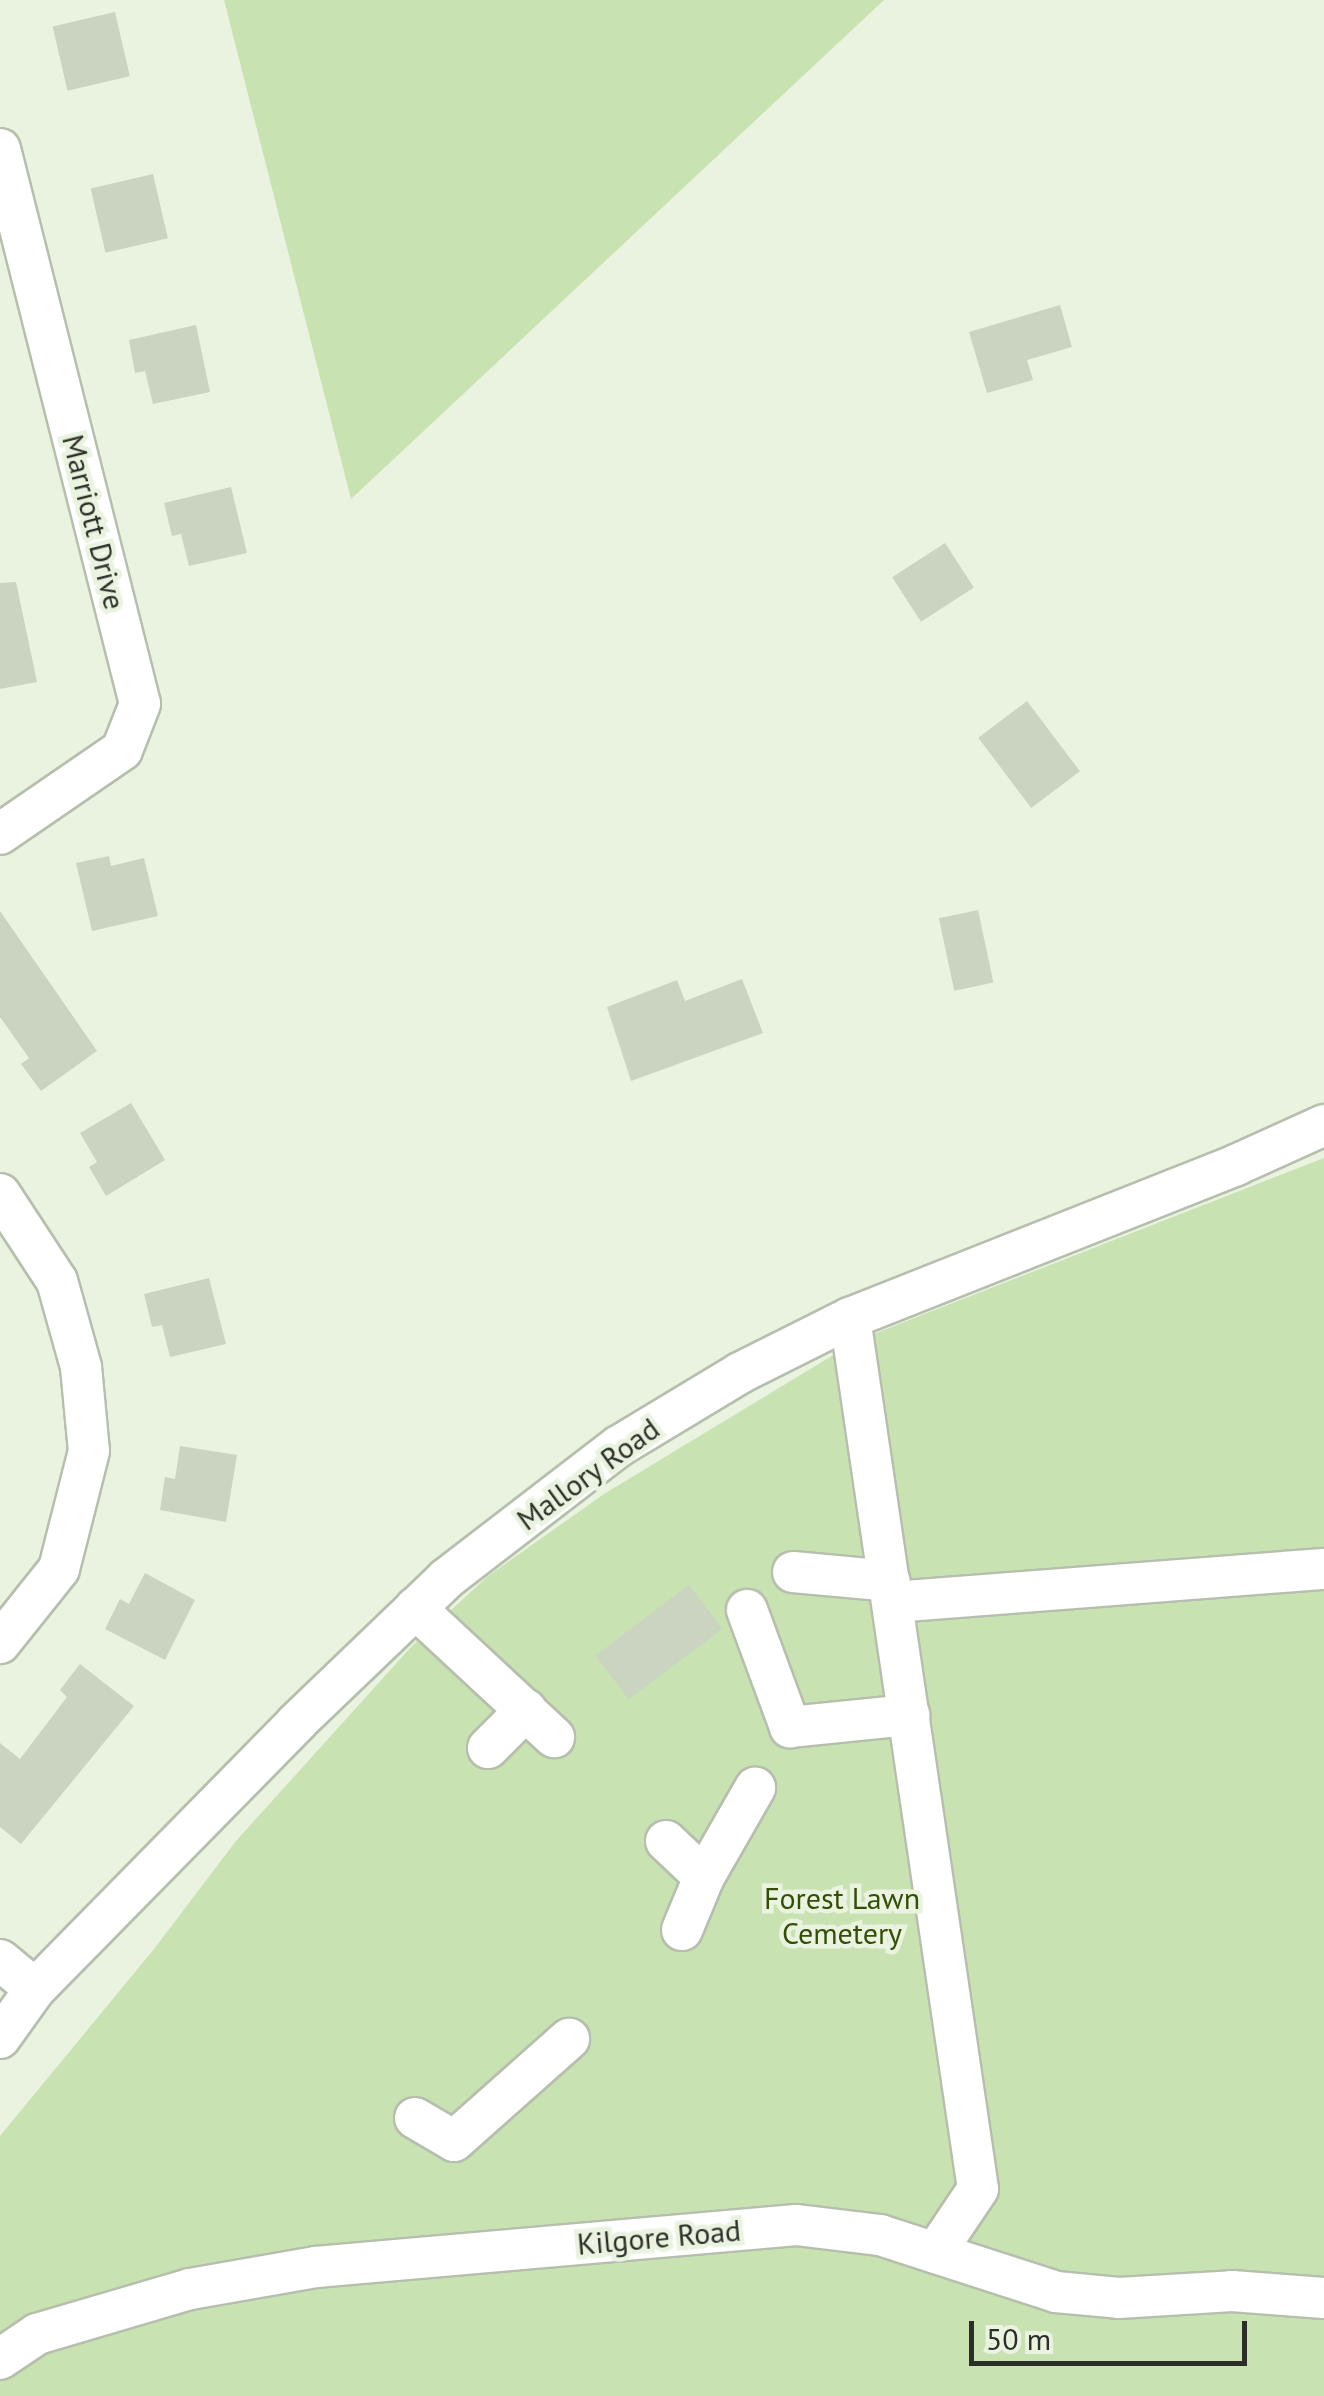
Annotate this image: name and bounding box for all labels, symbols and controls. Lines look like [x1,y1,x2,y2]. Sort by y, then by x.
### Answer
street label: Marriott Drive [55,431,133,613]
street label: Mallory Road [509,1410,667,1538]
park label: Forest Lawn Cemetery [764,1880,920,1950]
street label: Kilgore Road [576,2212,742,2262]
scale bar [974,2301,1252,2363]
text: 50 m [986,2319,1051,2358]

